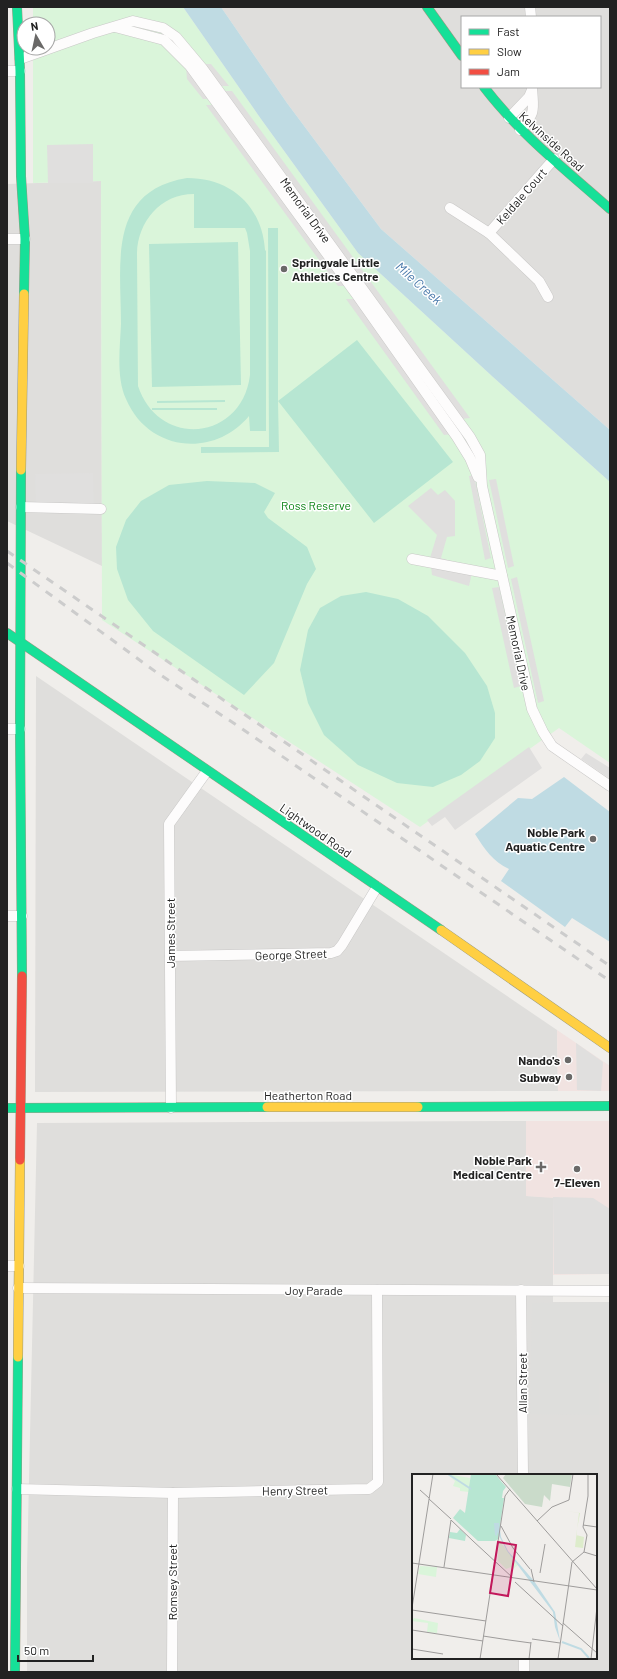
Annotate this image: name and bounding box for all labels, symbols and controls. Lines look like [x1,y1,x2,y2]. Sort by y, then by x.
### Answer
north arrow [16,16,56,56]
legend [461,16,601,88]
text: N [30,19,39,33]
text: Fast [497,24,520,38]
text: Slow [497,44,522,58]
text: Jam [497,64,520,78]
street label: Kelvinside Road [517,108,587,174]
street label: Keldale Court [493,165,549,227]
street label: Memorial Drive [278,175,334,245]
place label: Springvale Little Athletics Centre [292,255,380,283]
water label: Mile Creek [393,258,446,308]
marker: Springvale Little Athletics Centre [279,264,289,274]
park label: Ross Reserve [281,498,351,512]
street label: Memorial Drive [504,614,534,692]
street label: Lightwood Road [278,800,354,860]
place label: Noble Park Aquatic Centre [505,825,586,853]
marker: Noble Park Aquatic Centre [588,834,598,844]
street label: James Street [163,898,177,968]
street label: George Street [255,946,327,962]
place label: Nando's [518,1053,560,1067]
marker: Nando's [563,1055,573,1065]
place label: Subway [520,1070,561,1084]
marker: Subway [564,1072,574,1082]
street label: Heatherton Road [264,1088,352,1102]
place label: Noble Park Medical Centre [453,1153,533,1181]
marker: Noble Park Medical Centre [535,1161,547,1173]
marker: 7-Eleven [572,1164,582,1174]
place label: 7-Eleven [554,1175,600,1189]
street label: Joy Parade [285,1283,343,1297]
street label: Allan Street [515,1353,529,1413]
inset map [412,1474,597,1659]
street label: Henry Street [262,1482,328,1498]
street label: Romsey Street [165,1544,179,1620]
scale bar [18,1637,93,1663]
text: 50 m [24,1643,49,1657]

